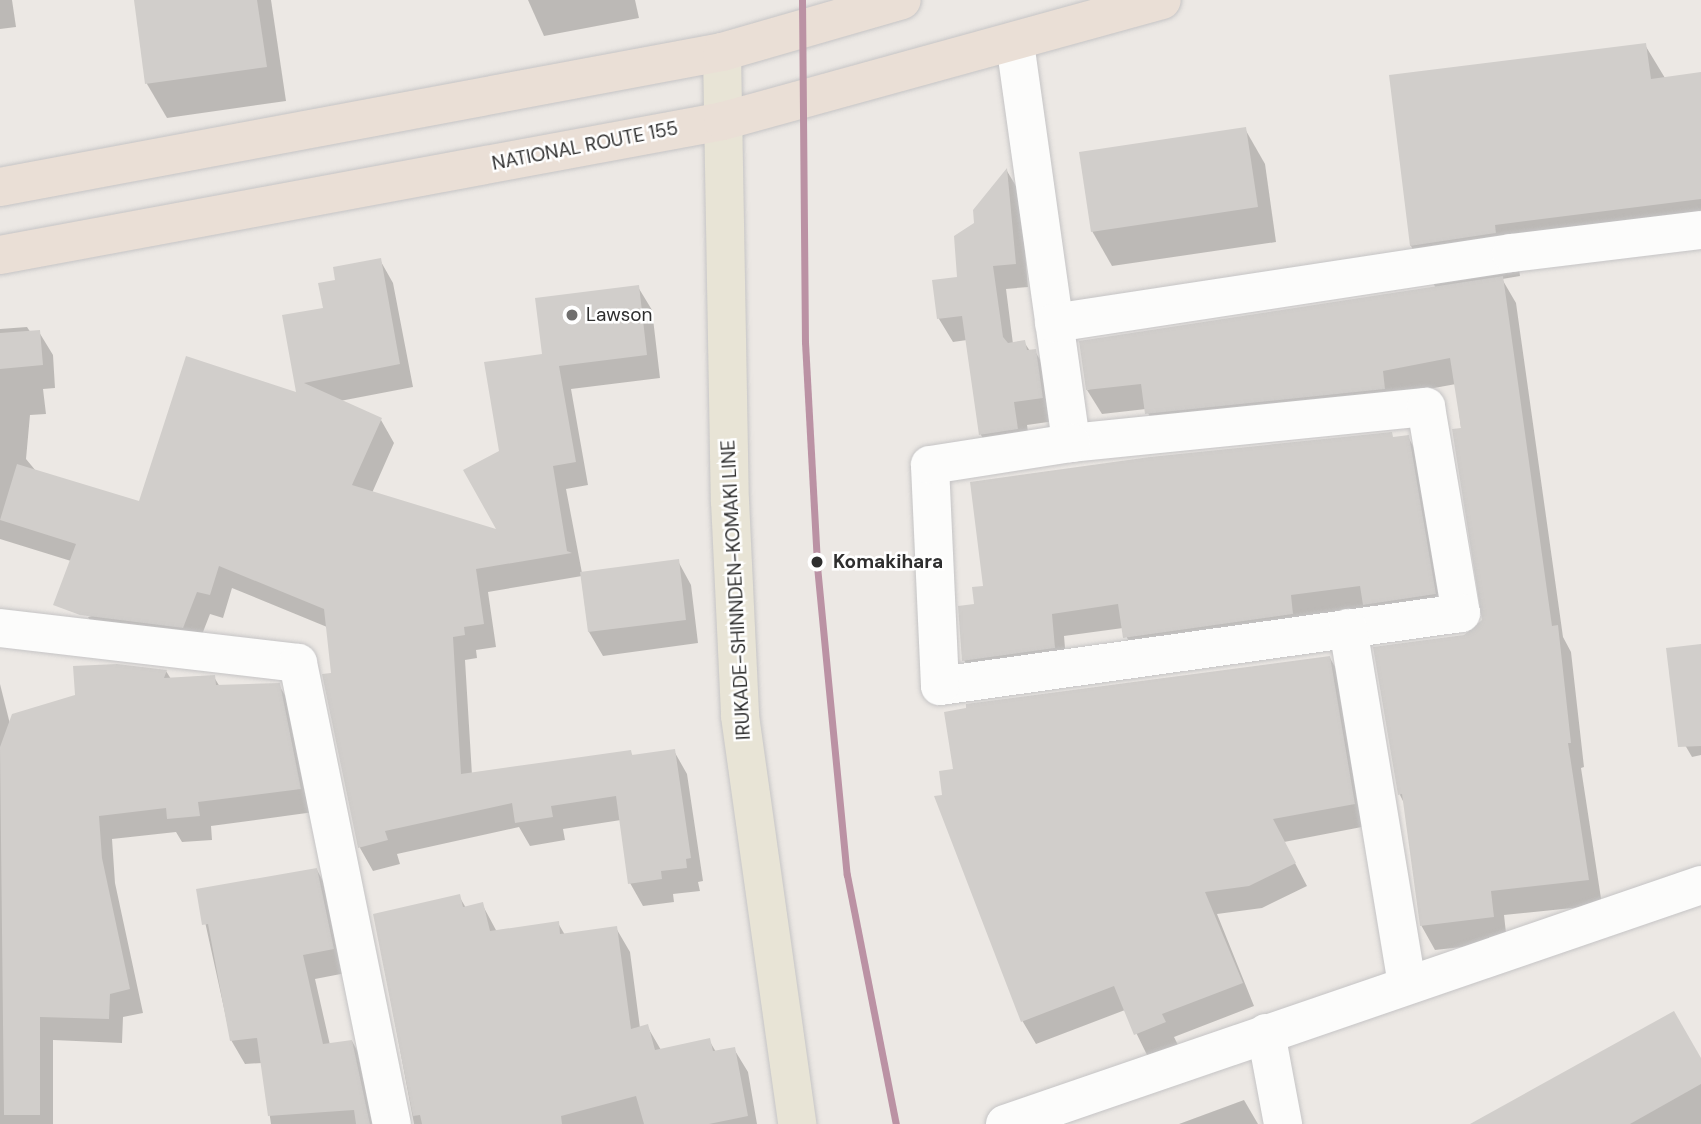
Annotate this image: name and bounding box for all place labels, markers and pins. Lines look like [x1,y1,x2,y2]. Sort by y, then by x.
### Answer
place label: Lawson [586,304,652,326]
marker: Lawson [564,307,580,323]
place label: Komakihara [833,551,943,573]
marker: Komakihara [807,552,827,572]

